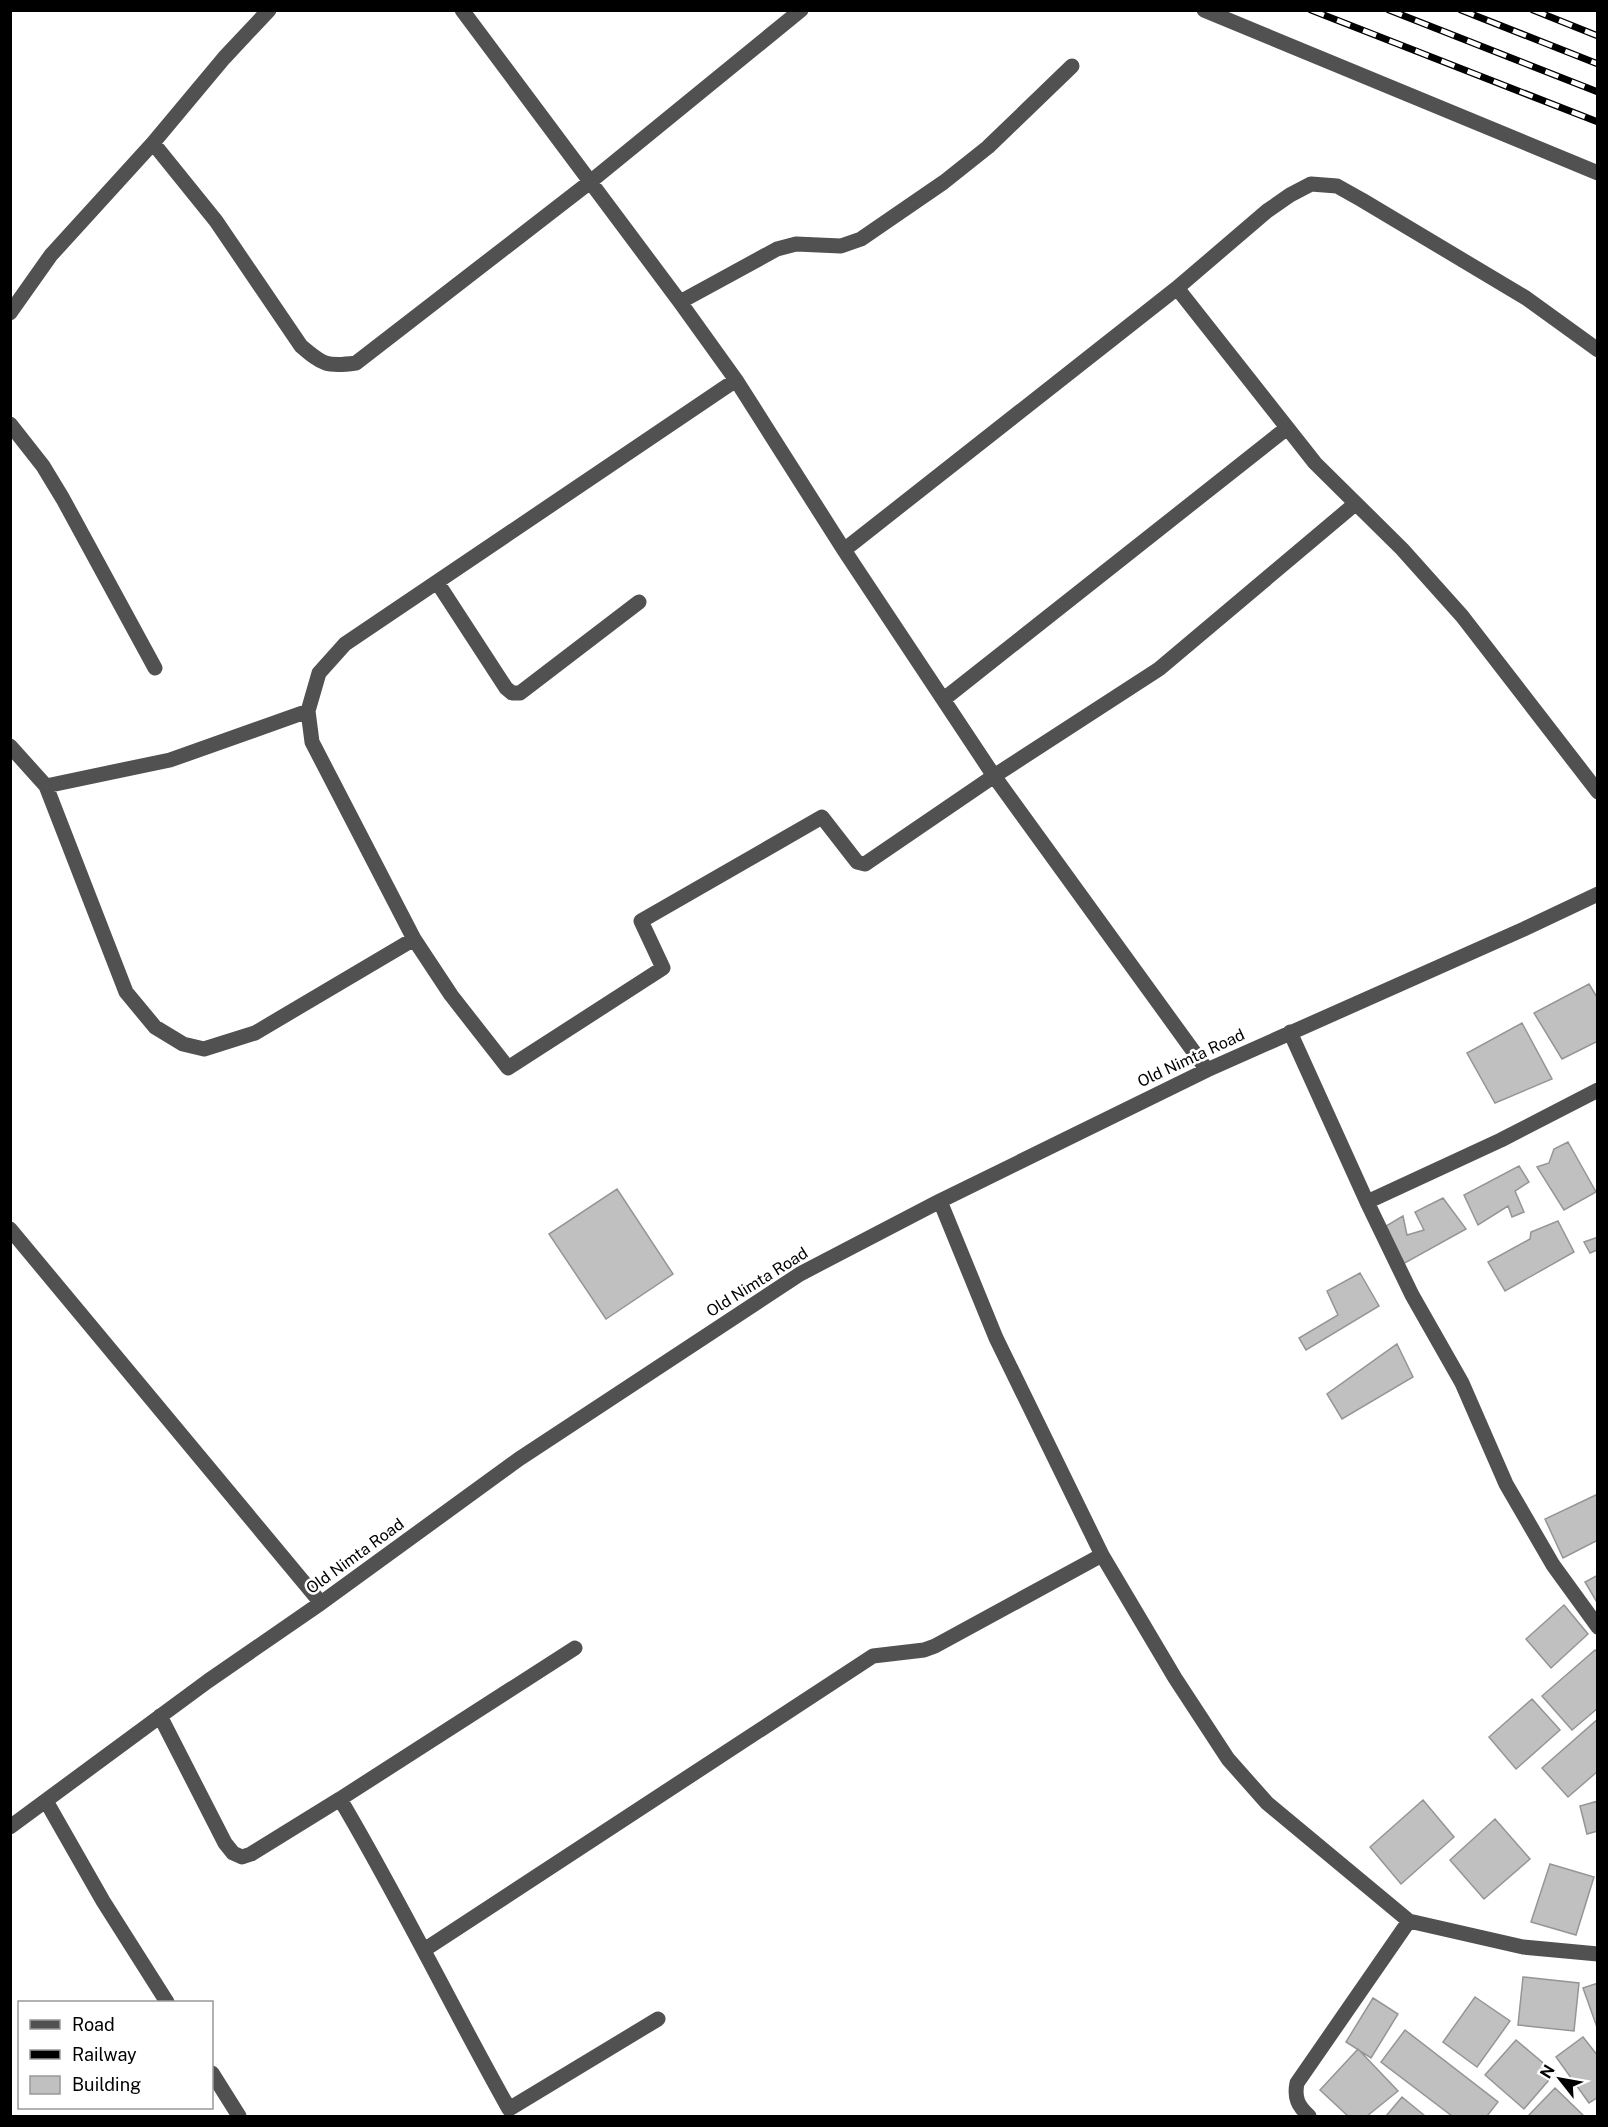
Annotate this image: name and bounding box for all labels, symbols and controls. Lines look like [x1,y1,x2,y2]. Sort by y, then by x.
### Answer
street label: Old Nimta Road [1134,1025,1248,1091]
street label: Old Nimta Road [703,1243,811,1321]
street label: Old Nimta Road [303,1514,407,1598]
legend [18,2001,213,2109]
text: Road [72,2014,115,2035]
text: Railway [72,2044,137,2065]
north arrow [1530,2049,1590,2109]
text: N [1536,2061,1559,2082]
text: Building [72,2074,141,2095]

